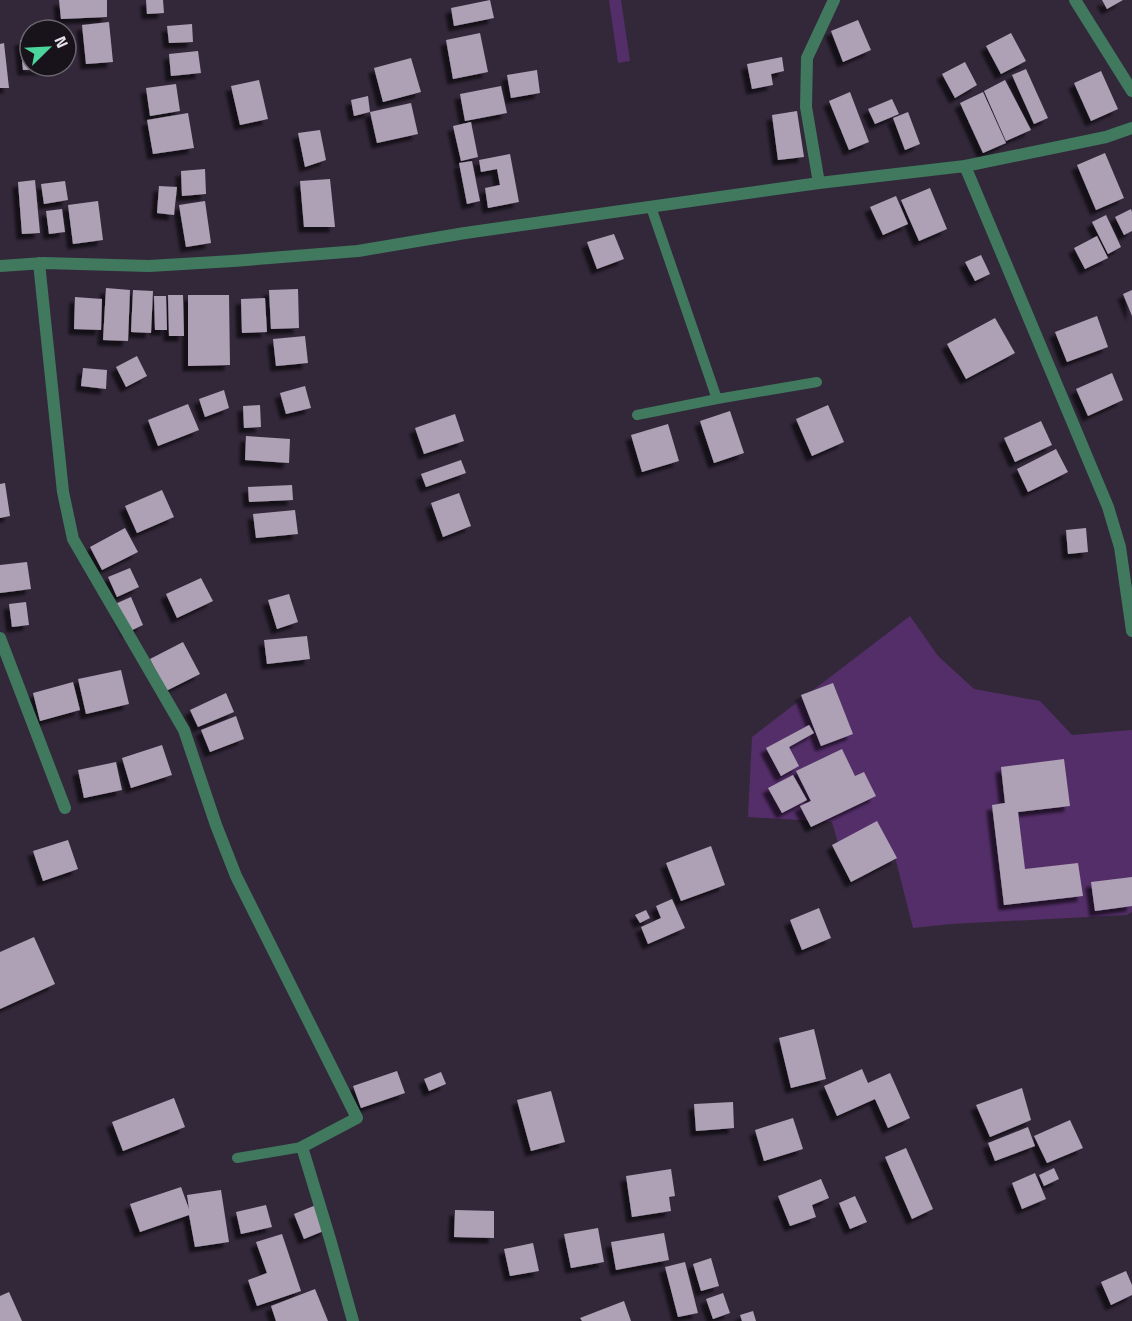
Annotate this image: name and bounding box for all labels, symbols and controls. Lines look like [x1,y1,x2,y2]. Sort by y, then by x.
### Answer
north arrow [18,18,78,78]
text: N [48,32,75,52]

